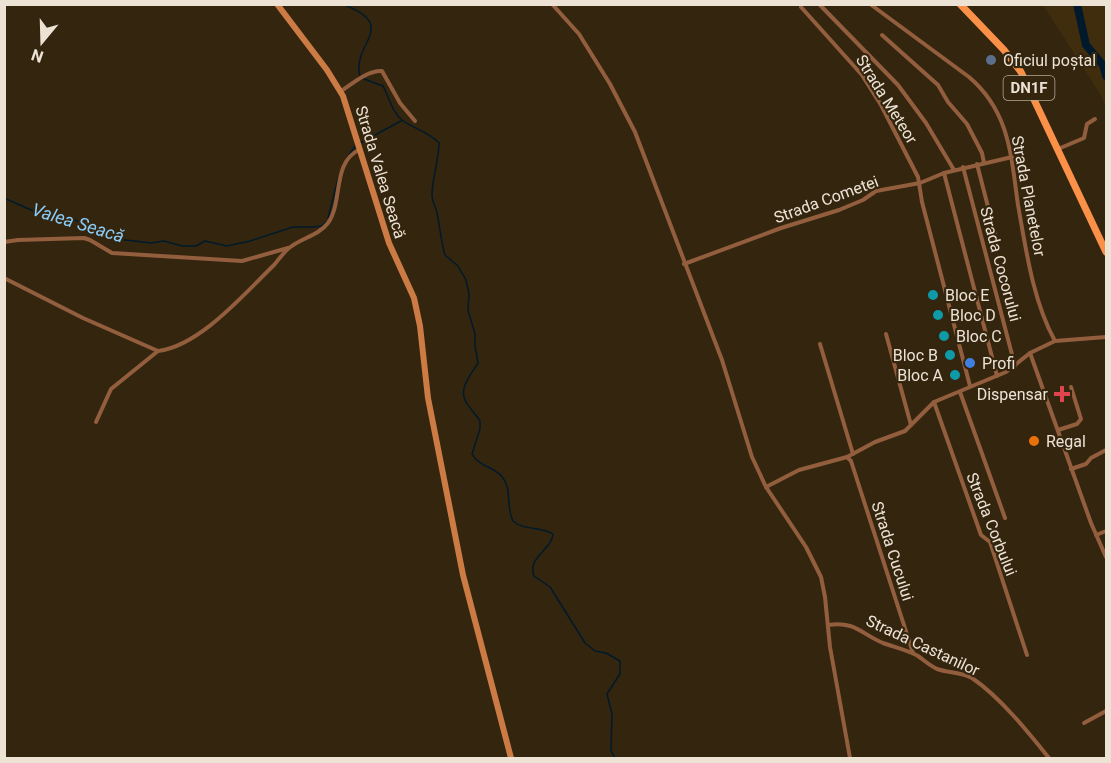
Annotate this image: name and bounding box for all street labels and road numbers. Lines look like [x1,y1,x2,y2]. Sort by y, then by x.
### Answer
street label: Strada Meteor [852,51,922,148]
road number: DN1F [1004,76,1054,100]
street label: Strada Valea Seacă [351,104,410,241]
street label: Strada Planetelor [1008,134,1050,259]
street label: Strada Cometei [771,172,881,227]
street label: Strada Cocorului [976,205,1025,324]
street label: Strada Corbului [962,470,1021,579]
street label: Strada Cucului [868,499,918,603]
street label: Strada Castanilor [863,611,983,680]

